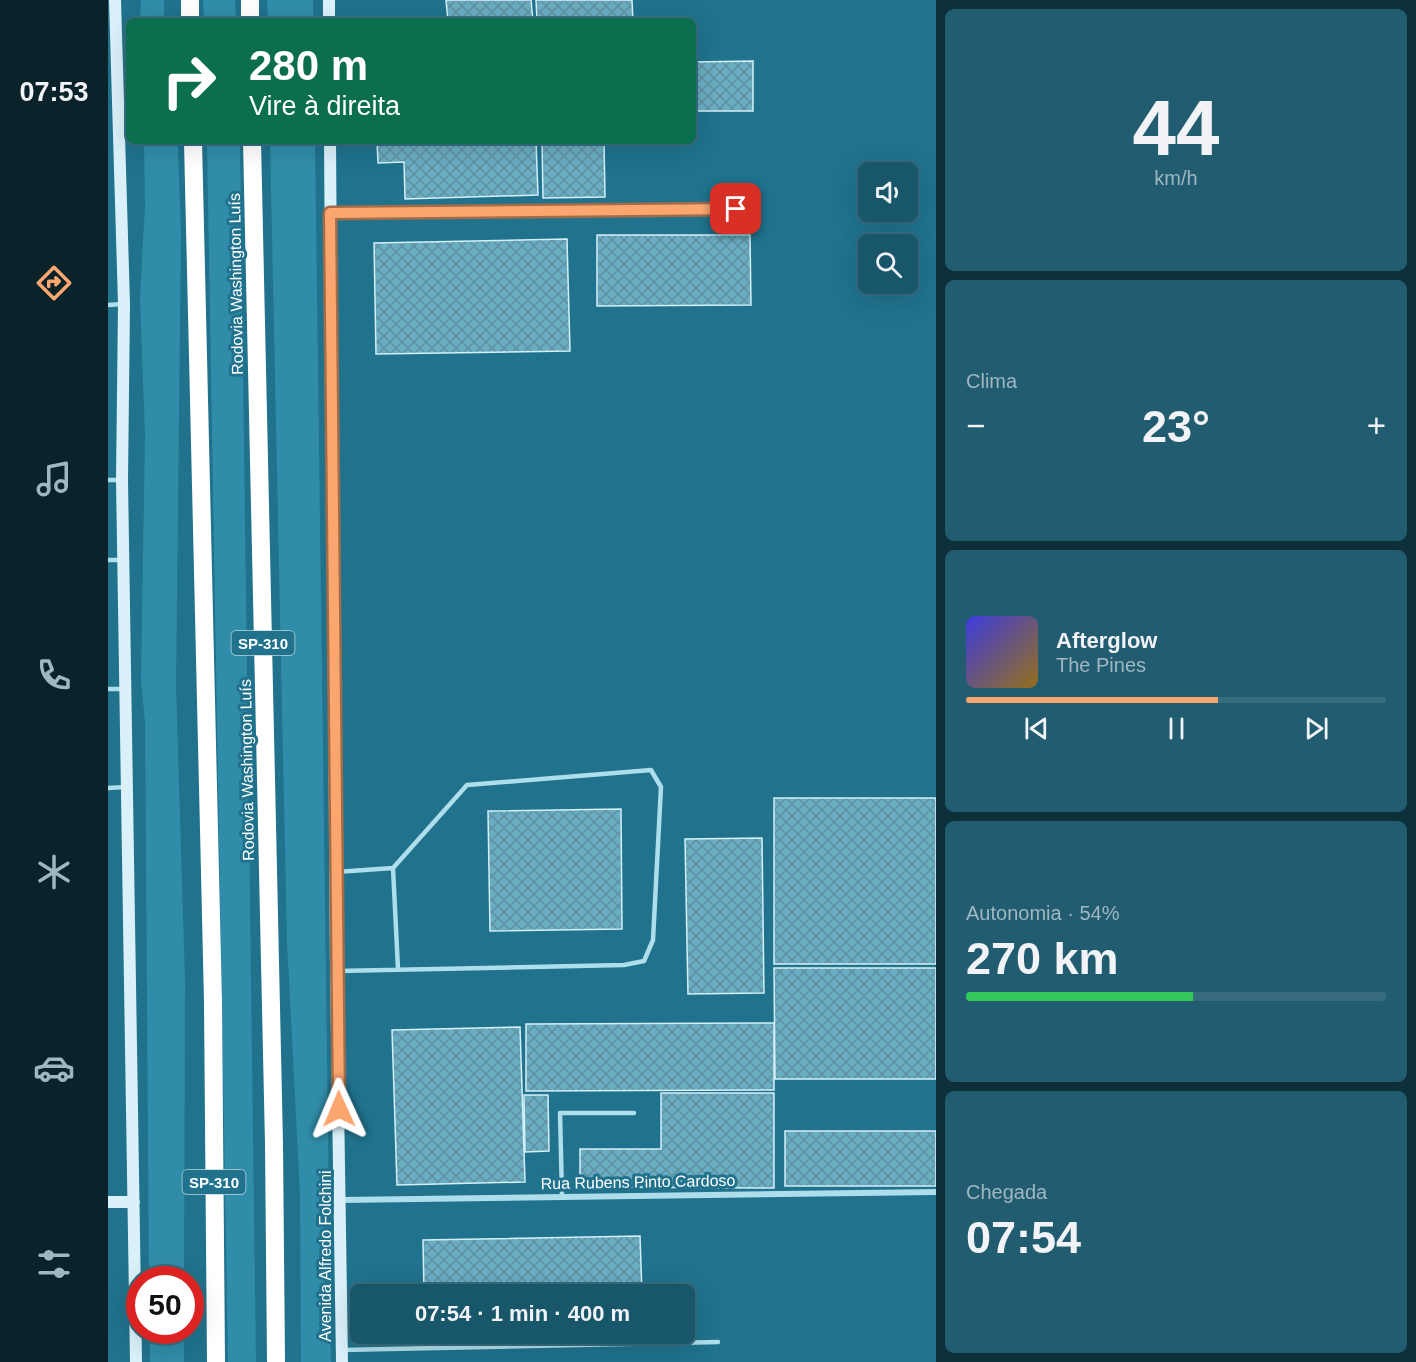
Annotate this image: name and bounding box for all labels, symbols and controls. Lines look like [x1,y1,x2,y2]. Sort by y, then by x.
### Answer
icon: right [150,42,228,120]
text: 280 m [249,42,368,89]
text: 07:53 [19,77,89,107]
text: 44 [1133,84,1219,172]
text: Vire à direita [249,91,400,121]
map controls [858,162,918,294]
button: sound [858,162,918,222]
text: km/h [1154,167,1198,189]
pin [710,183,761,234]
icon: arrive [719,192,752,225]
street label: Rodovia Washington Luís [226,193,246,375]
button: search [858,234,918,294]
icon: directions [33,262,75,304]
text: Clima [966,370,1017,392]
text: 23° [1142,401,1210,452]
text: − [966,407,985,444]
text: + [1367,407,1386,444]
icon: music [33,458,75,500]
text: Afterglow [1056,628,1157,653]
road number: SP-310 [232,631,294,655]
icon: phone [33,654,75,696]
text: The Pines [1056,654,1146,676]
street label: Rodovia Washington Luís [237,679,257,861]
icon: previous [1020,712,1053,745]
icon: pause [1160,712,1193,745]
icon: next [1300,712,1333,745]
icon: climate [33,851,75,893]
text: Autonomia · 54% [966,902,1119,924]
text: 270 km [966,933,1119,984]
icon: car [33,1047,75,1089]
position arrow [307,1077,371,1141]
road number: SP-310 [182,1170,246,1194]
street label: Avenida Alfredo Folchini [317,1170,334,1342]
street label: Rua Rubens Pinto Cardoso [540,1172,736,1192]
text: Chegada [966,1181,1047,1203]
text: 07:54 [966,1212,1081,1263]
icon: filters [33,1243,75,1285]
speed limit sign: 50 [126,1266,204,1344]
text: 07:54 · 1 min · 400 m [415,1301,630,1326]

